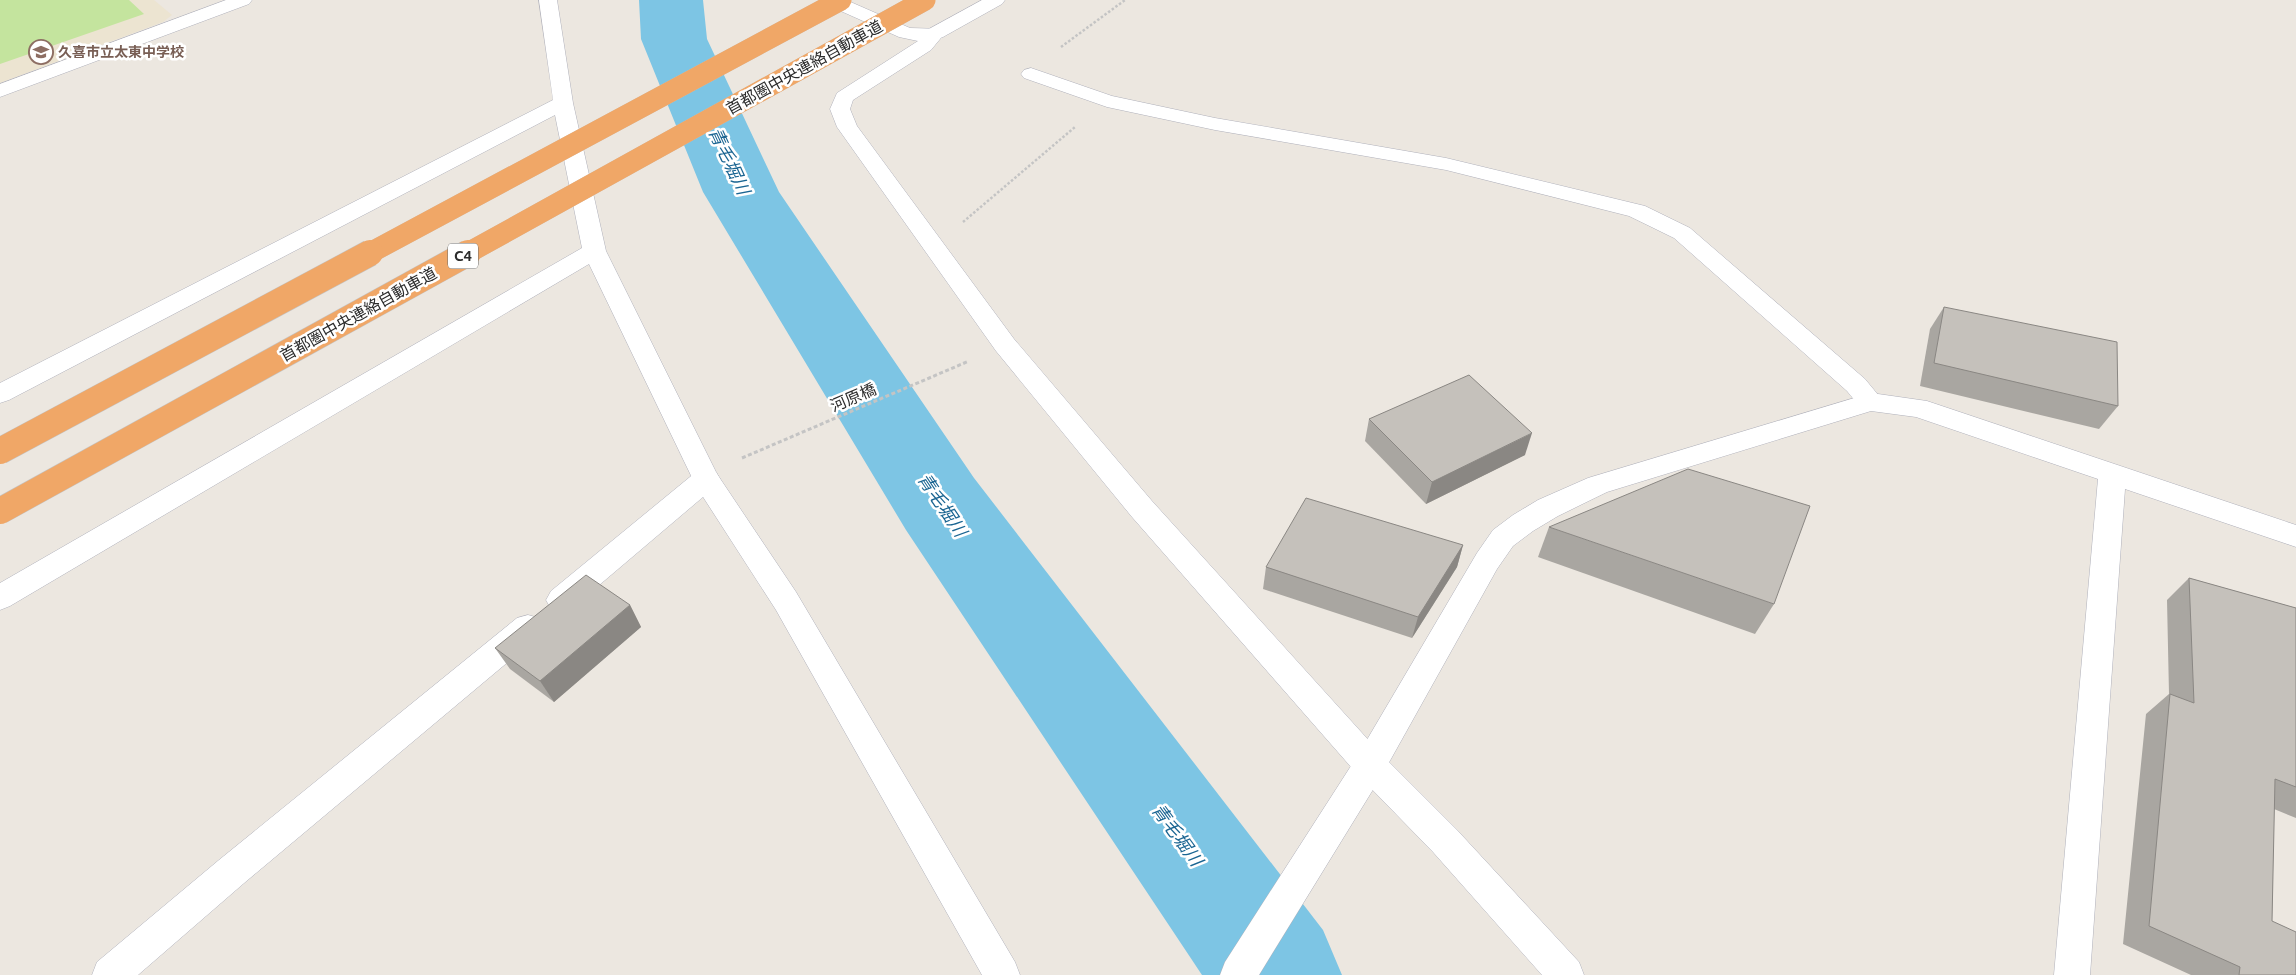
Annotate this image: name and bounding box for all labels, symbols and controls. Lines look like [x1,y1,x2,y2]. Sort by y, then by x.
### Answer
street label: 首都圏中央連絡自動車道 [723,16,885,118]
school or university icon: 久喜市立太東中学校 [28,39,54,65]
place label: 久喜市立太東中学校 [58,44,184,60]
water label: 青毛堀川 [706,124,755,199]
road number: C4 [448,244,478,268]
street label: 首都圏中央連絡自動車道 [277,263,439,365]
street label: 河原橋 [827,379,879,415]
water label: 青毛堀川 [914,469,972,542]
water label: 青毛堀川 [1149,799,1208,871]

